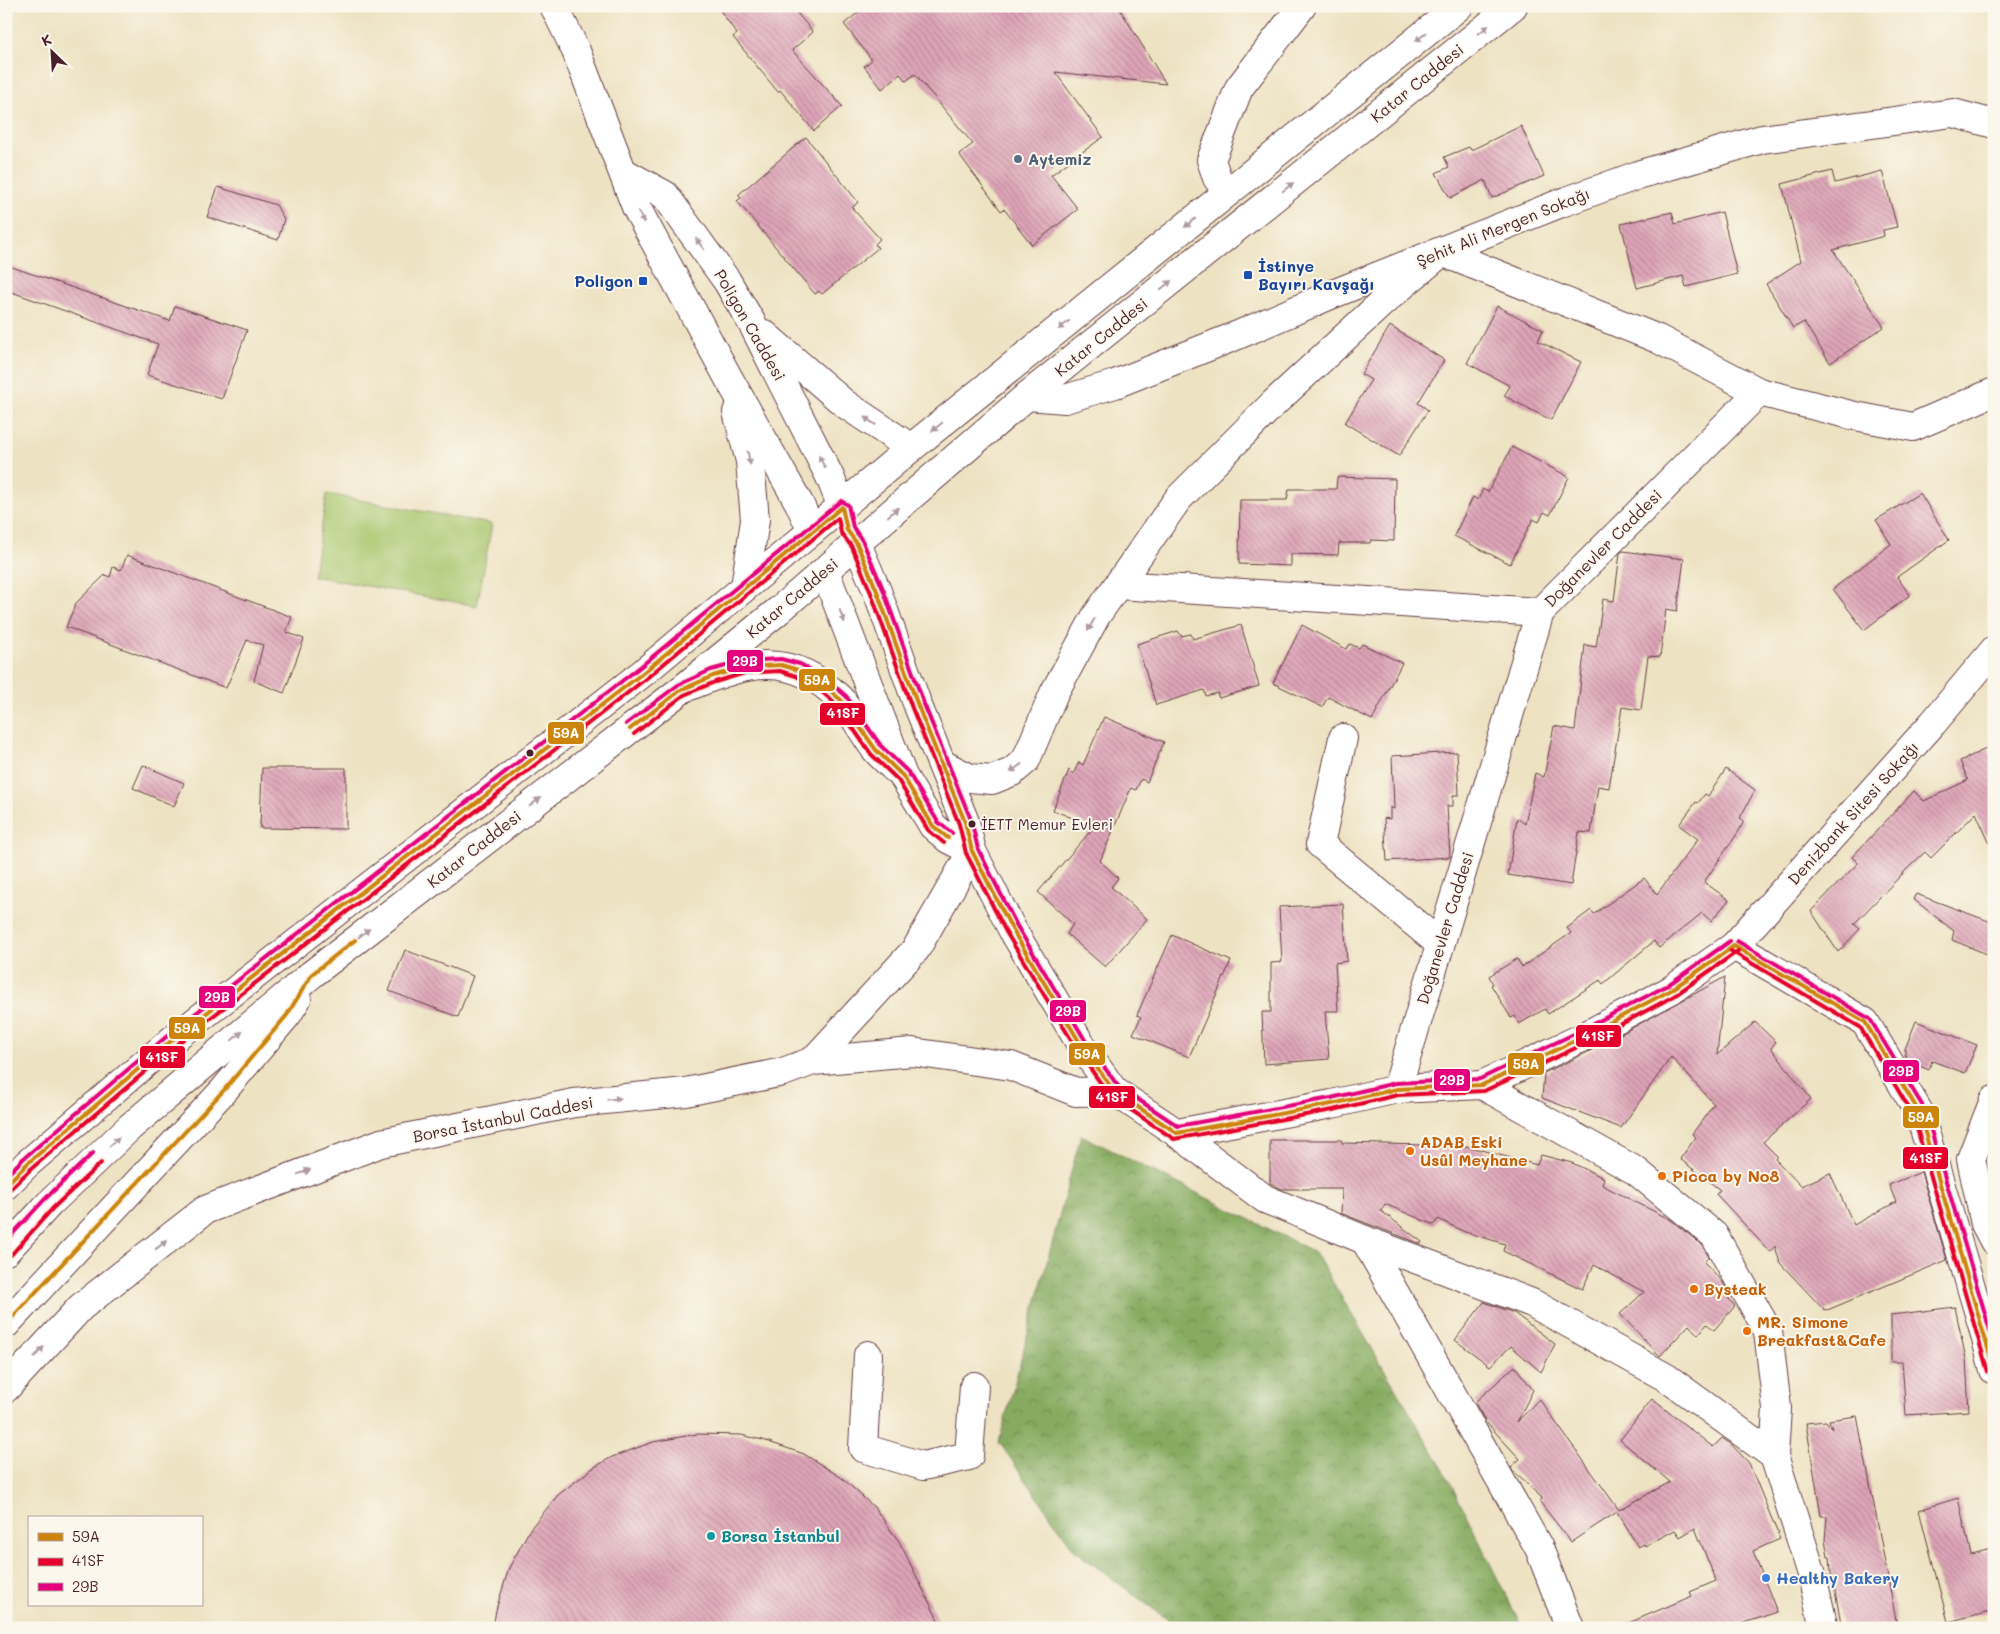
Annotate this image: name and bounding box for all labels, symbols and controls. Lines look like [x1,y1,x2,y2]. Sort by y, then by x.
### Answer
one-way arrow [1476,25,1489,36]
north arrow [28,28,78,78]
text: K [38,29,54,50]
one-way arrow [1415,31,1428,42]
street label: Katar Caddesi [1366,39,1468,127]
place label: Aytemiz [1028,148,1092,169]
marker: Aytemiz [1012,153,1024,165]
one-way arrow [1281,182,1294,193]
street label: Şehit Ali Mergen Sokağı [1413,182,1593,271]
one-way arrow [637,210,645,224]
one-way arrow [1184,217,1197,228]
one-way arrow [695,238,706,251]
place label: İstinye Bayırı Kavşağı [1258,255,1375,295]
street label: Poligon Caddesi [710,265,791,384]
marker: İstinye Bayırı Kavşağı [1242,269,1254,281]
place label: Poligon [574,270,633,291]
marker: Poligon [637,275,649,287]
one-way arrow [1159,279,1172,290]
street label: Katar Caddesi [1050,293,1152,381]
one-way arrow [1058,319,1071,330]
one-way arrow [863,416,877,426]
one-way arrow [931,421,944,432]
one-way arrow [745,450,753,465]
one-way arrow [818,455,826,469]
street label: Doğanevler Caddesi [1539,484,1666,611]
one-way arrow [887,506,900,517]
street label: Katar Caddesi [741,553,842,642]
one-way arrow [838,609,846,624]
one-way arrow [1087,618,1095,632]
line badge: 29B [726,649,764,673]
text: 29B [732,651,758,670]
line badge: 59A [798,668,836,692]
text: 59A [804,670,830,689]
line badge: 41SF [819,702,866,726]
text: 41SF [827,703,859,722]
line badge: 59A [547,721,585,745]
text: 59A [553,723,579,742]
street label: Denizbank Sitesi Sokağı [1783,736,1923,889]
unlabelled marker [525,748,535,758]
one-way arrow [1009,763,1023,773]
one-way arrow [528,797,542,807]
street label: Katar Caddesi [422,805,525,892]
place label: İETT Memur Evleri [981,814,1113,834]
marker: İETT Memur Evleri [967,819,977,829]
street label: Doğanevler Caddesi [1411,849,1478,1007]
one-way arrow [358,928,371,938]
line badge: 29B [198,985,236,1009]
text: 29B [204,987,230,1006]
line badge: 29B [1049,999,1087,1023]
text: 29B [1055,1001,1081,1020]
line badge: 59A [168,1016,206,1040]
text: 59A [174,1018,200,1037]
line badge: 41SF [1575,1024,1622,1048]
text: 41SF [1582,1026,1614,1045]
one-way arrow [231,1030,244,1041]
line badge: 59A [1068,1042,1106,1066]
text: 59A [1074,1044,1100,1063]
line badge: 41SF [139,1045,186,1069]
text: 41SF [146,1047,178,1066]
line badge: 59A [1507,1052,1545,1076]
text: 59A [1513,1054,1539,1073]
line badge: 29B [1882,1059,1920,1083]
text: 29B [1888,1061,1914,1080]
line badge: 29B [1433,1068,1471,1092]
text: 29B [1439,1070,1465,1089]
line badge: 41SF [1088,1085,1136,1109]
text: 41SF [1096,1087,1128,1106]
street label: Borsa İstanbul Caddesi [411,1091,595,1146]
one-way arrow [607,1094,623,1102]
line badge: 59A [1902,1105,1940,1129]
text: 59A [1908,1107,1934,1126]
place label: ADAB Eski Usûl Meyhane [1420,1131,1528,1170]
one-way arrow [108,1136,120,1148]
marker: ADAB Eski Usûl Meyhane [1404,1145,1416,1157]
line badge: 41SF [1902,1146,1949,1170]
text: 41SF [1910,1148,1942,1167]
place label: Picca by No8 [1672,1165,1780,1186]
one-way arrow [297,1168,312,1176]
marker: Picca by No8 [1656,1170,1668,1182]
one-way arrow [154,1239,167,1250]
place label: Bysteak [1704,1278,1767,1299]
marker: Bysteak [1688,1283,1700,1295]
place label: MR. Simone Breakfast&Cafe [1757,1311,1886,1350]
marker: MR. Simone Breakfast&Cafe [1741,1325,1753,1337]
one-way arrow [33,1347,45,1359]
legend [28,1516,202,1606]
place label: Borsa İstanbul [721,1525,839,1546]
text: 59A [72,1526,100,1546]
marker: Borsa İstanbul [705,1530,717,1542]
text: 41SF [72,1550,104,1570]
place label: Healthy Bakery [1776,1567,1899,1588]
marker: Healthy Bakery [1760,1572,1772,1584]
text: 29B [72,1576,99,1596]

